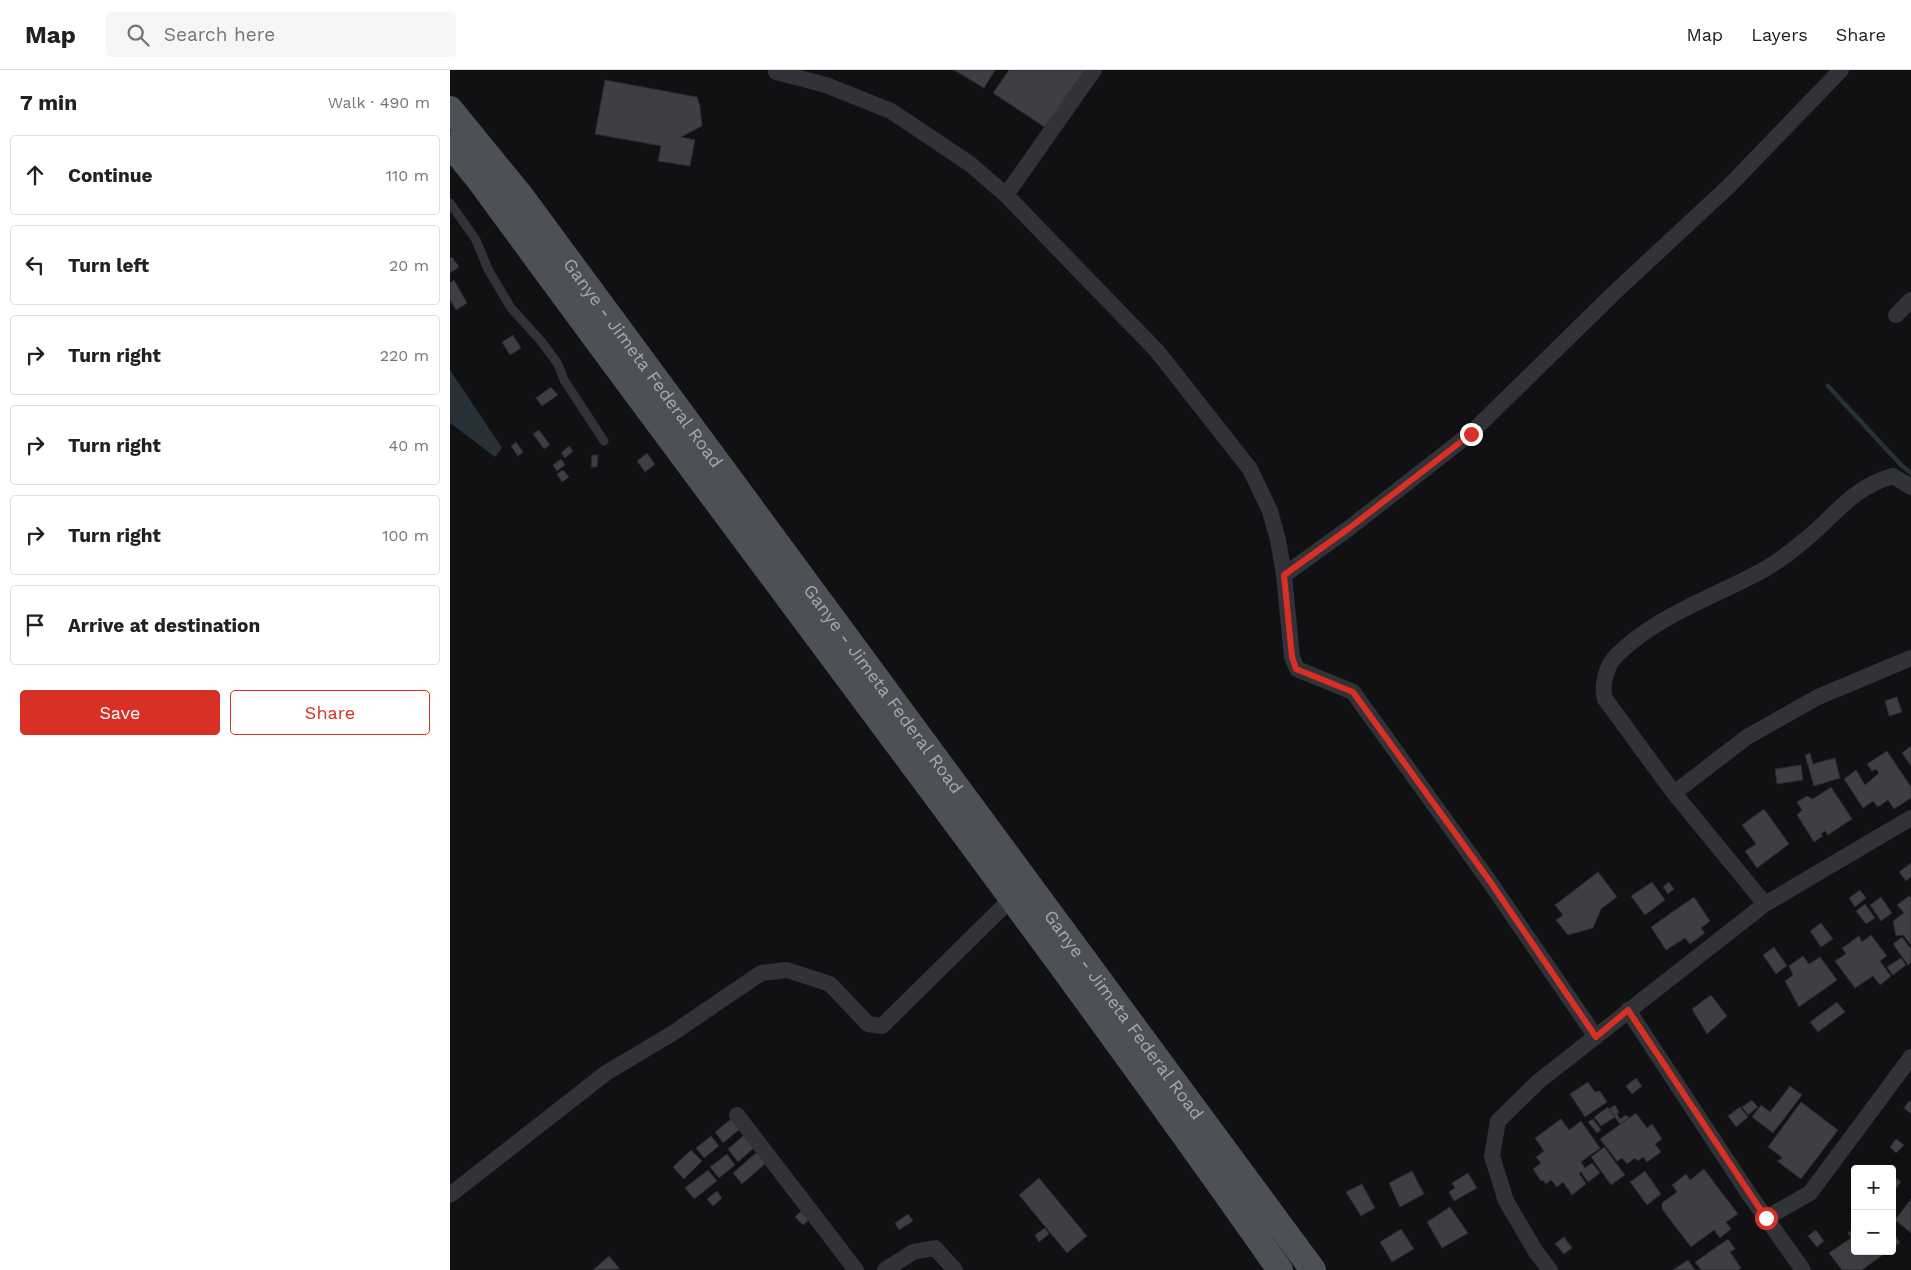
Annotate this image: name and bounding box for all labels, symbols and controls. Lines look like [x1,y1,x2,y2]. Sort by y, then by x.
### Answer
search box [106,12,456,57]
text: Map [25,21,76,49]
icon: search [124,21,152,49]
text: Search here [164,23,275,46]
text: Map [1686,24,1723,45]
text: Layers [1751,24,1808,45]
text: Share [1836,24,1886,45]
text: 7 min [20,90,77,115]
text: Walk · 490 m [328,93,430,112]
icon: ahead [21,161,49,189]
text: Continue [68,164,152,187]
text: 110 m [386,166,429,185]
icon: left [21,251,49,279]
text: Turn left [68,254,149,277]
street label: Ganye - Jimeta Federal Road [560,254,728,471]
text: 20 m [389,256,429,275]
icon: right [21,341,49,369]
text: Turn right [68,344,161,367]
text: 220 m [380,346,429,365]
route end [1460,423,1483,446]
icon: right [21,431,49,459]
text: Turn right [68,434,161,457]
text: 40 m [389,436,429,455]
icon: right [21,521,49,549]
text: Turn right [68,524,161,547]
text: 100 m [382,526,429,545]
street label: Ganye - Jimeta Federal Road [800,580,968,797]
icon: arrive [21,611,49,639]
text: Arrive at destination [68,614,260,637]
button: Save [20,690,220,735]
button: Share [230,690,430,735]
street label: Ganye - Jimeta Federal Road [1040,905,1209,1123]
map controls [1851,1165,1896,1255]
button: + [1851,1165,1896,1210]
route start [1755,1207,1778,1230]
button: − [1851,1210,1896,1255]

